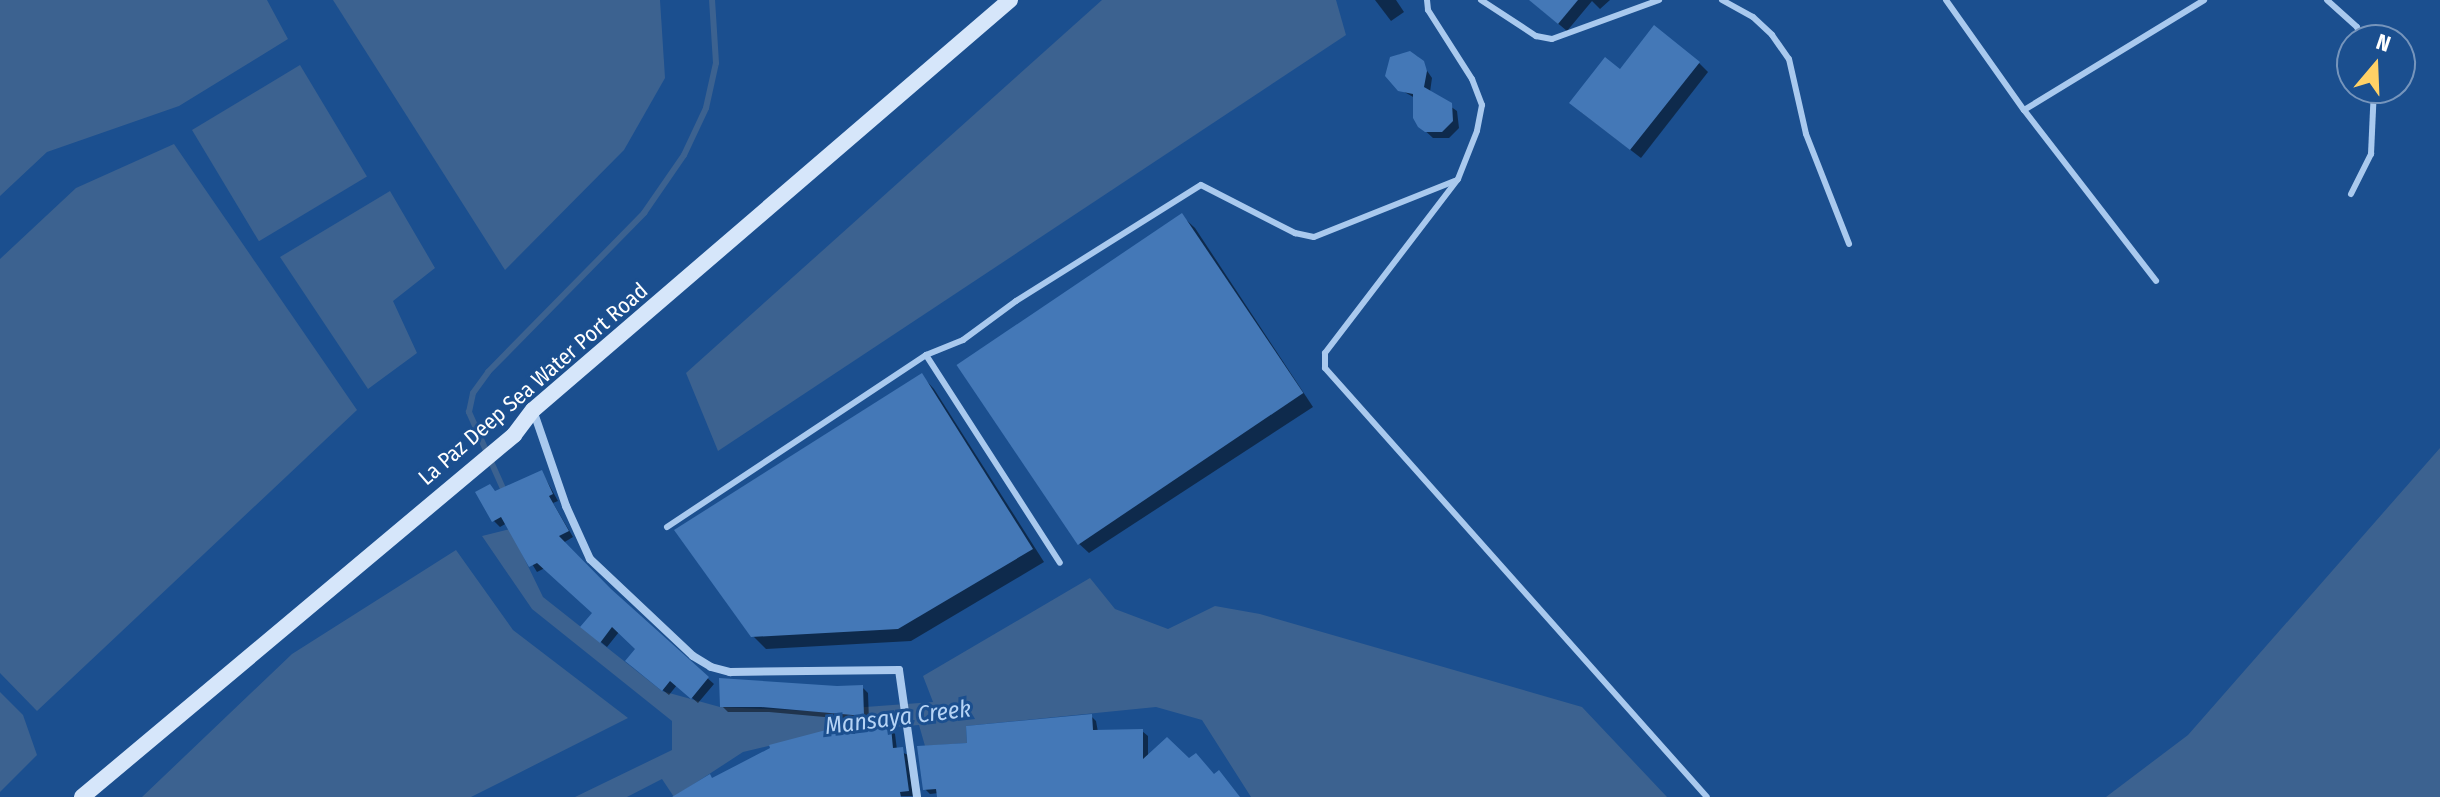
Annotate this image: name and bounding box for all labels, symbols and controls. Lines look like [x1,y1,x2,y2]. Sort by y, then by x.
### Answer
north arrow [2336,24,2416,104]
text: N [2373,28,2394,58]
street label: La Paz Deep Sea Water Port Road [413,277,653,491]
water label: Mansaya Creek [823,695,973,741]

